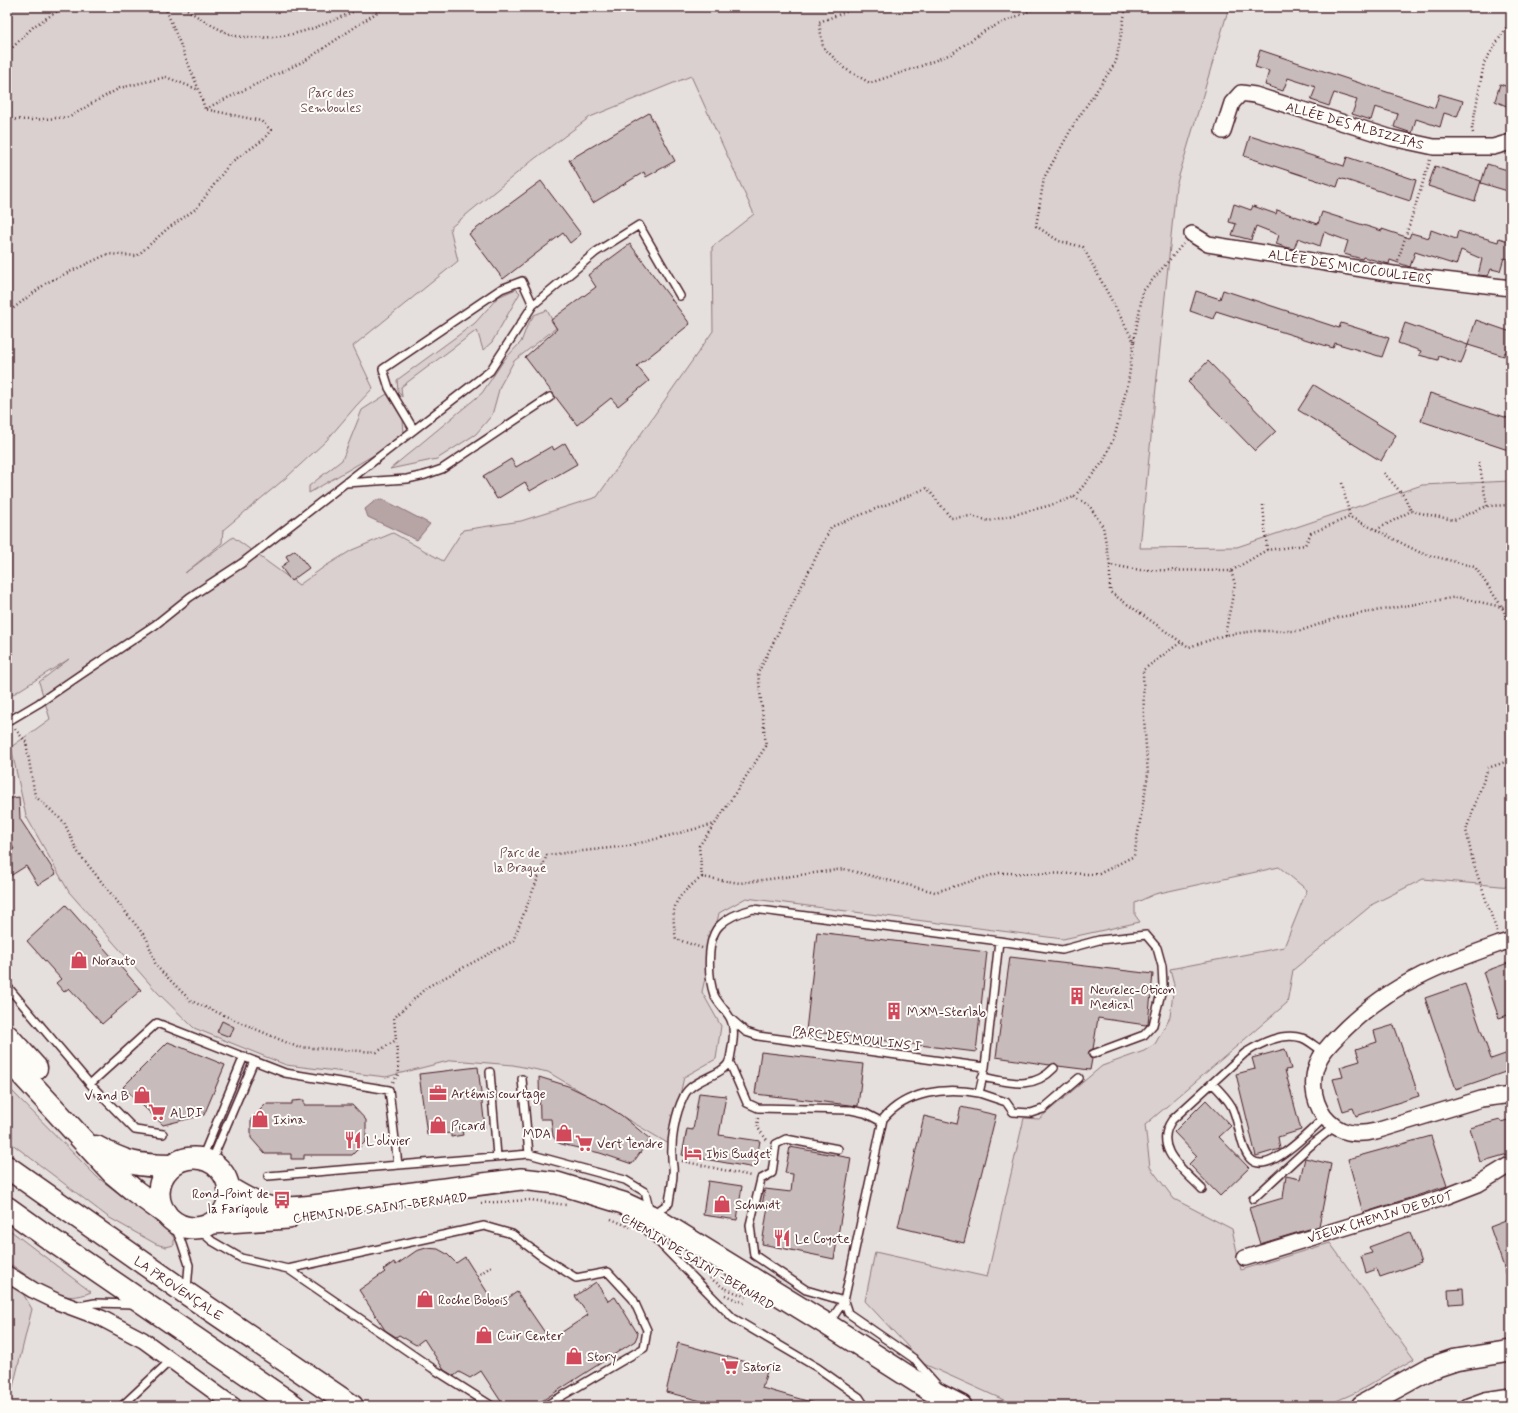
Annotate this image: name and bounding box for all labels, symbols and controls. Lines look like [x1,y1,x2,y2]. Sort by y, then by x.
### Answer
park label: Parc des Semboules [301,85,362,117]
street label: ALLÉE DES ALBIZZIAS [1284,98,1426,154]
street label: ALLÉE DES MICOCOULIERS [1267,245,1433,289]
park label: Parc de la Brague [494,845,546,877]
shop icon: Norauto [69,950,89,970]
place label: Norauto [92,953,136,970]
place label: Neurelec-Oticon Medical [1090,982,1175,1014]
building icon: Neurelec-Oticon Medical [1067,986,1087,1006]
building icon: MXM-Sterlab [884,1001,904,1021]
place label: MXM-Sterlab [907,1004,986,1021]
street label: PARC DES MOULINS I [791,1023,923,1056]
office icon: Artémis courtage [428,1083,448,1103]
shop icon: V and B [132,1085,152,1105]
place label: Artémis courtage [451,1086,546,1104]
place label: V and B [85,1088,129,1105]
supermarket icon: ALDI [147,1102,167,1122]
place label: ALDI [170,1105,203,1122]
shop icon: Ixina [250,1109,270,1129]
place label: Ixina [273,1112,305,1129]
shop icon: Picard [428,1115,448,1135]
place label: Picard [451,1118,485,1135]
shop icon: MDA [554,1123,574,1143]
place label: MDA [523,1126,551,1143]
restaurant icon: L'olivier [343,1130,363,1150]
place label: L'olivier [366,1133,411,1150]
supermarket icon: Vert Tendre [574,1133,594,1153]
place label: Vert Tendre [597,1136,663,1153]
hotel icon: Ibis Budget [683,1143,703,1163]
place label: Ibis Budget [706,1146,771,1165]
place label: Rond-Point de la Farigoule [192,1186,269,1218]
street label: VIEUX CHEMIN DE BIOT [1305,1187,1457,1248]
street label: CHEMIN DE SAINT-BERNARD [292,1189,468,1228]
bus stop icon: Rond-Point de la Farigoule [272,1190,292,1210]
shop icon: Schmidt [712,1194,732,1214]
place label: Schmidt [735,1197,781,1214]
street label: CHEMIN DE SAINT-BERNARD [618,1210,777,1315]
restaurant icon: Le Coyote [772,1228,792,1248]
place label: Le Coyote [795,1231,850,1248]
street label: LA PROVENÇALE [130,1253,226,1325]
shop icon: Roche Bobois [415,1289,435,1309]
place label: Roche Bobois [438,1292,508,1309]
shop icon: Cuir Center [474,1325,494,1345]
place label: Cuir Center [497,1328,564,1345]
shop icon: Story [564,1346,584,1366]
place label: Story [587,1349,616,1366]
supermarket icon: Satoriz [720,1356,740,1376]
place label: Satoriz [743,1359,782,1376]

